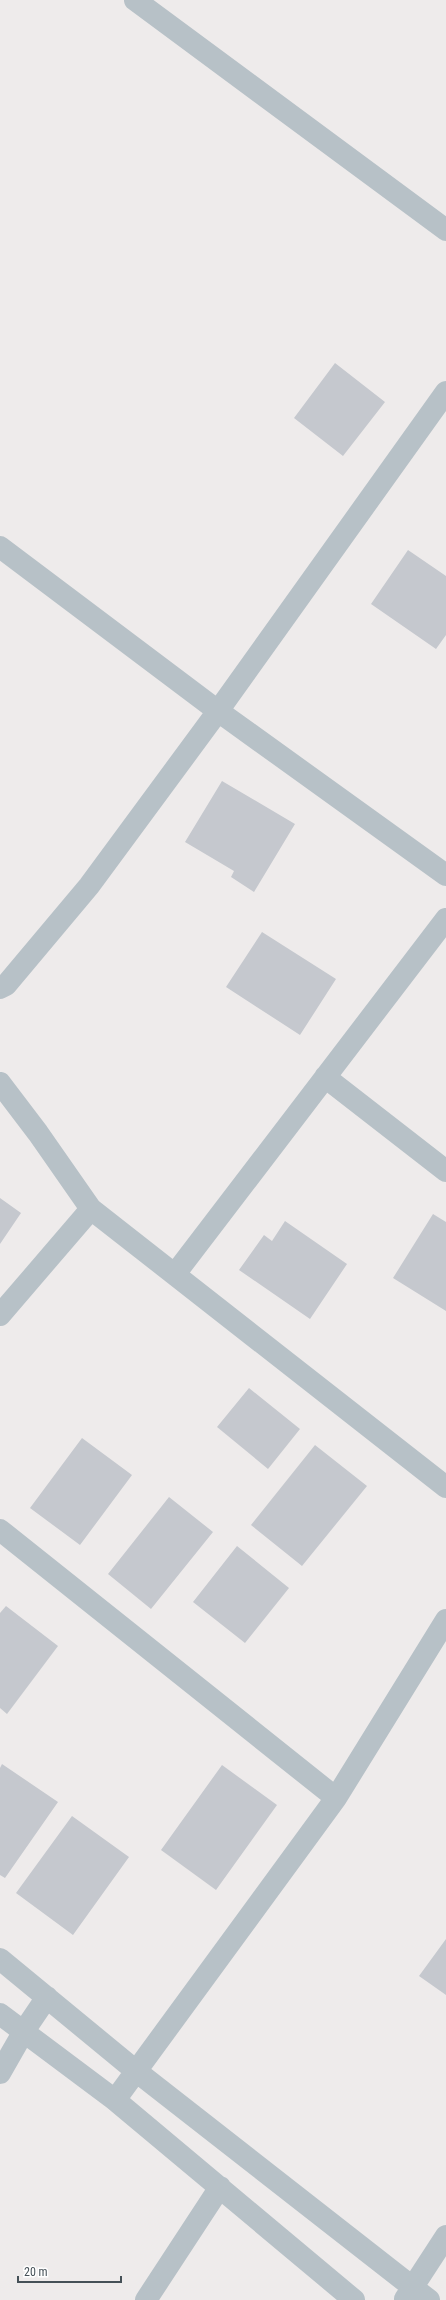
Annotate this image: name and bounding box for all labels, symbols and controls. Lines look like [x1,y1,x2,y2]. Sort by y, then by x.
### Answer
scale bar [18,2258,121,2284]
text: 20 m [24,2265,48,2279]

